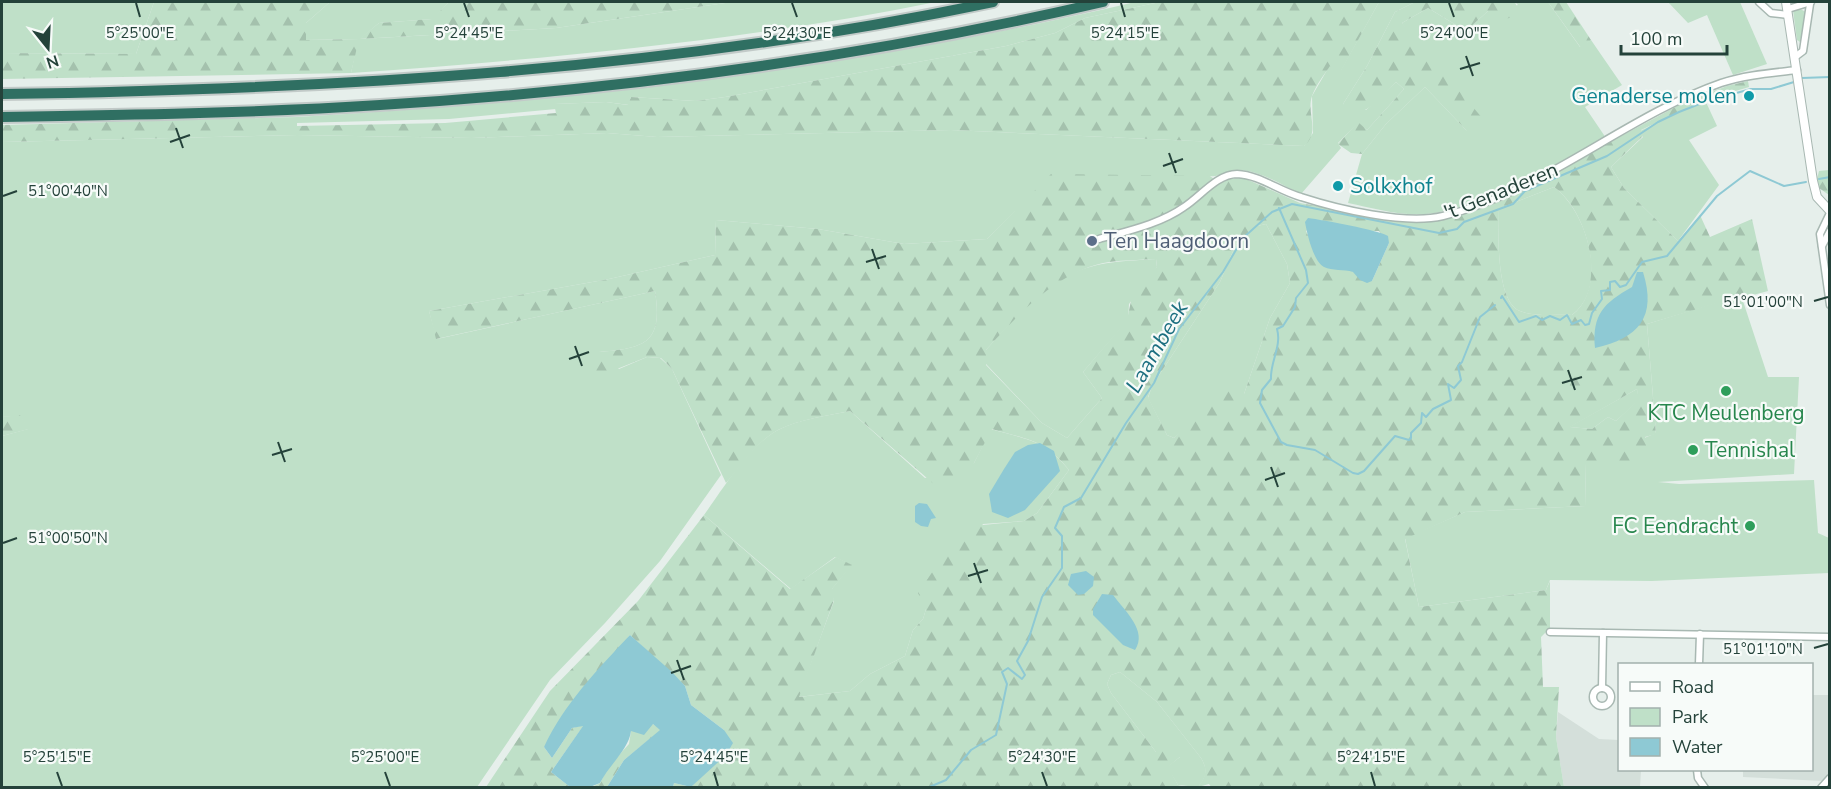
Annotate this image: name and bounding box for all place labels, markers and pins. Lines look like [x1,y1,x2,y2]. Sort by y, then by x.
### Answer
place label: Genaderse molen [1571,82,1737,110]
marker: Genaderse molen [1742,89,1756,103]
place label: Solkxhof [1350,172,1433,200]
marker: Solkxhof [1331,179,1345,193]
place label: Ten Haagdoorn [1104,227,1249,255]
marker: Ten Haagdoorn [1085,234,1099,248]
marker: KTC Meulenberg [1719,384,1733,398]
place label: KTC Meulenberg [1648,399,1804,427]
place label: Tennishal [1705,436,1796,464]
marker: Tennishal [1686,443,1700,457]
place label: FC Eendracht [1612,512,1739,540]
marker: FC Eendracht [1743,519,1757,533]

